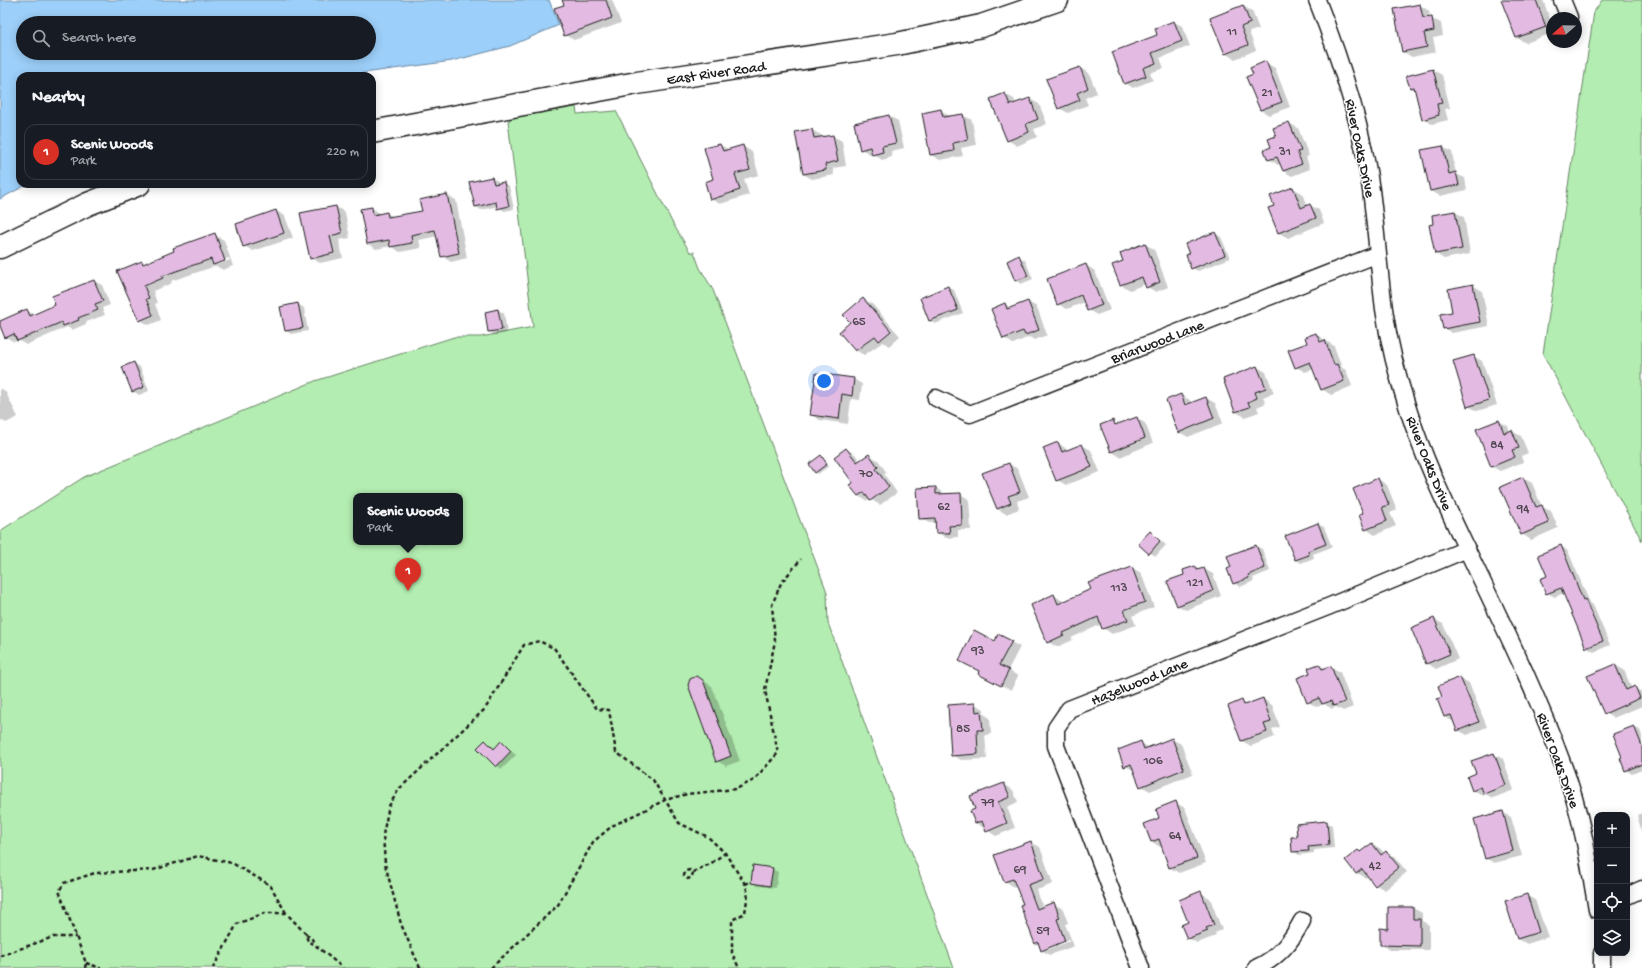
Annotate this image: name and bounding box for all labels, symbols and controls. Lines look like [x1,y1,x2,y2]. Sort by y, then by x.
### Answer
north arrow [1546,12,1582,48]
search box [16,16,376,60]
house number: 11 [1226,25,1237,40]
icon: search [30,27,52,49]
text: Search here [62,29,136,47]
street label: East River Road [666,58,768,90]
house number: 21 [1261,86,1273,101]
text: Nearby [32,88,85,108]
street label: River Oaks Drive [1340,98,1378,200]
text: Scenic Woods [71,136,152,154]
text: 1 [43,145,49,160]
text: 220 m [327,145,359,160]
house number: 31 [1278,145,1291,160]
text: Park [71,154,96,169]
house number: 65 [852,315,866,330]
street label: Briarwood Lane [1108,317,1207,369]
your location [814,371,834,391]
street label: River Oaks Drive [1401,414,1455,514]
house number: 84 [1490,438,1504,453]
house number: 70 [858,467,874,482]
popup [353,493,463,545]
house number: 62 [938,500,951,515]
house number: 94 [1516,502,1529,517]
text: Scenic Woods [367,503,449,521]
text: Park [367,521,392,536]
pin: 1 [395,558,421,591]
house number: 121 [1186,576,1203,591]
house number: 113 [1109,581,1128,596]
house number: 93 [970,644,985,659]
street label: Hazelwood Lane [1089,655,1191,710]
street label: River Oaks Drive [1532,711,1583,811]
house number: 85 [956,722,970,737]
house number: 106 [1142,754,1163,769]
house number: 79 [980,796,995,811]
map controls [1594,812,1630,956]
button: + [1594,812,1630,848]
house number: 64 [1169,829,1181,844]
button: − [1594,848,1630,884]
house number: 42 [1369,859,1382,874]
house number: 69 [1013,863,1027,878]
button: locate [1594,884,1630,920]
button: layers [1594,920,1630,956]
house number: 59 [1036,924,1050,939]

